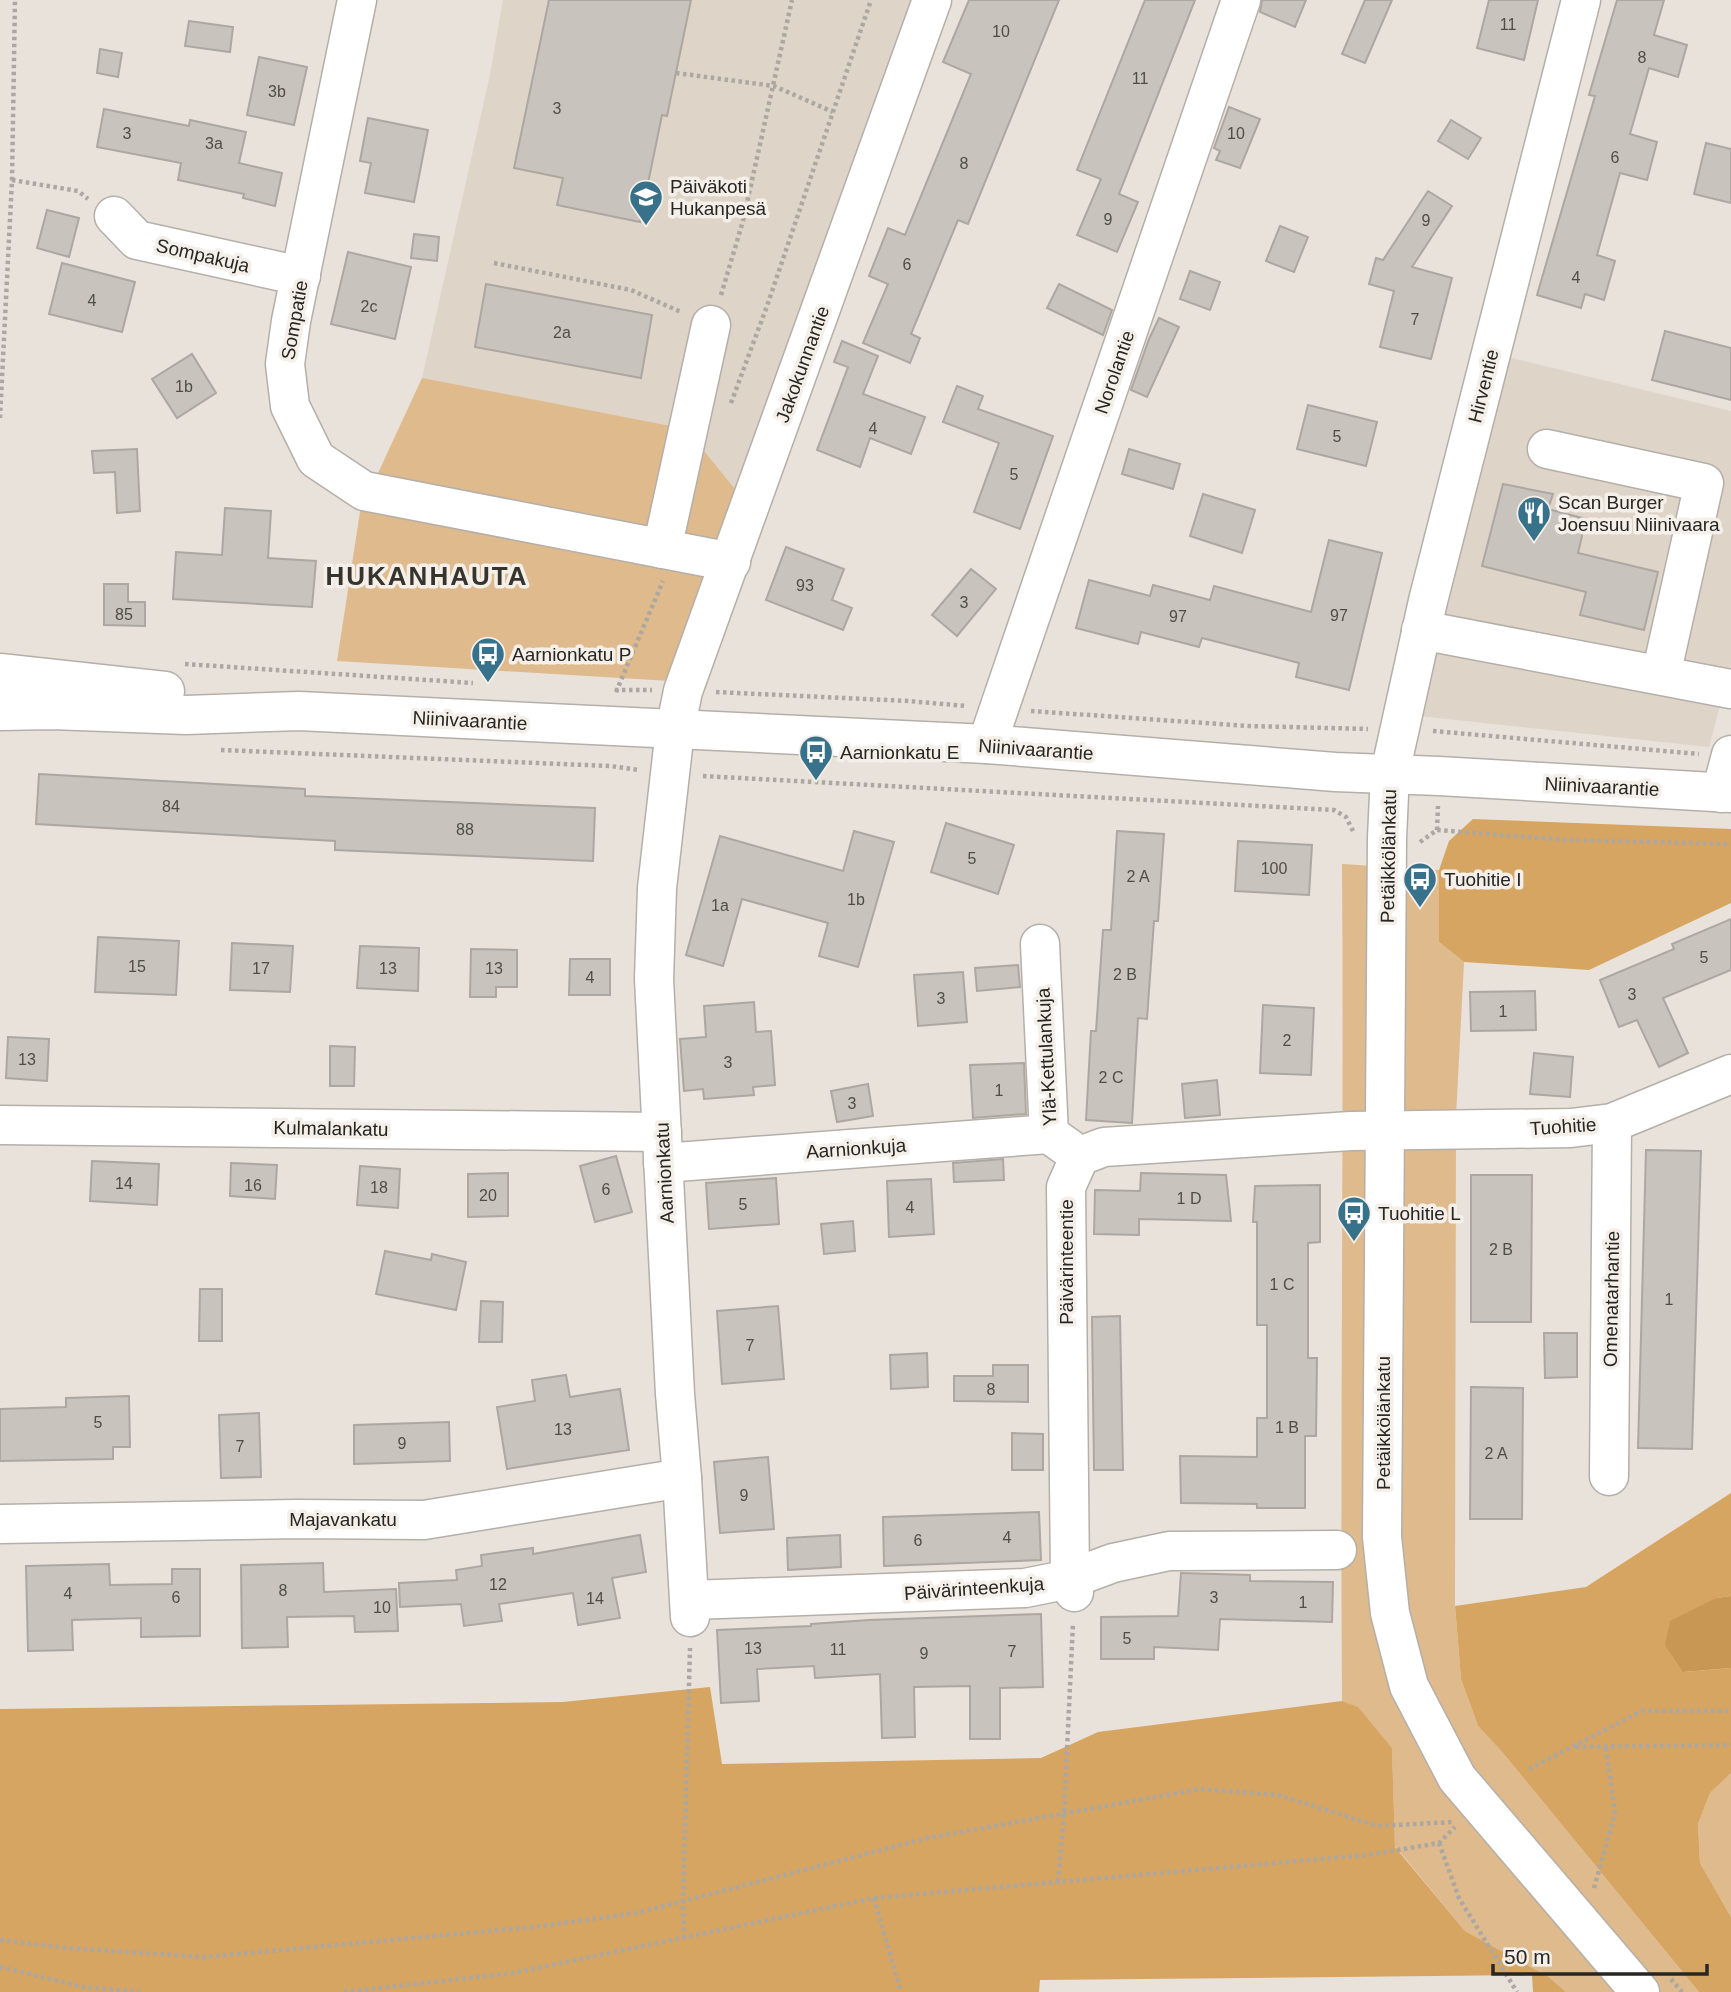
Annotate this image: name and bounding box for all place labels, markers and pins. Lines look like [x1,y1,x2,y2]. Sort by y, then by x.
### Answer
place label: Päiväkoti Hukanpesä [670,176,767,219]
school or university icon: Päiväkoti Hukanpesä [627,178,665,227]
place label: Scan Burger Joensuu Niinivaara [1558,492,1720,535]
restaurant icon: Scan Burger Joensuu Niinivaara [1515,494,1553,543]
bus stop icon: Aarnionkatu P [469,635,507,684]
place label: Aarnionkatu P [512,644,631,665]
bus stop icon: Aarnionkatu E [797,733,835,782]
place label: Aarnionkatu E [840,742,959,763]
bus stop icon: Tuohitie I [1401,860,1439,909]
place label: Tuohitie I [1444,869,1521,890]
bus stop icon: Tuohitie L [1335,1194,1373,1243]
place label: Tuohitie L [1378,1203,1461,1224]

